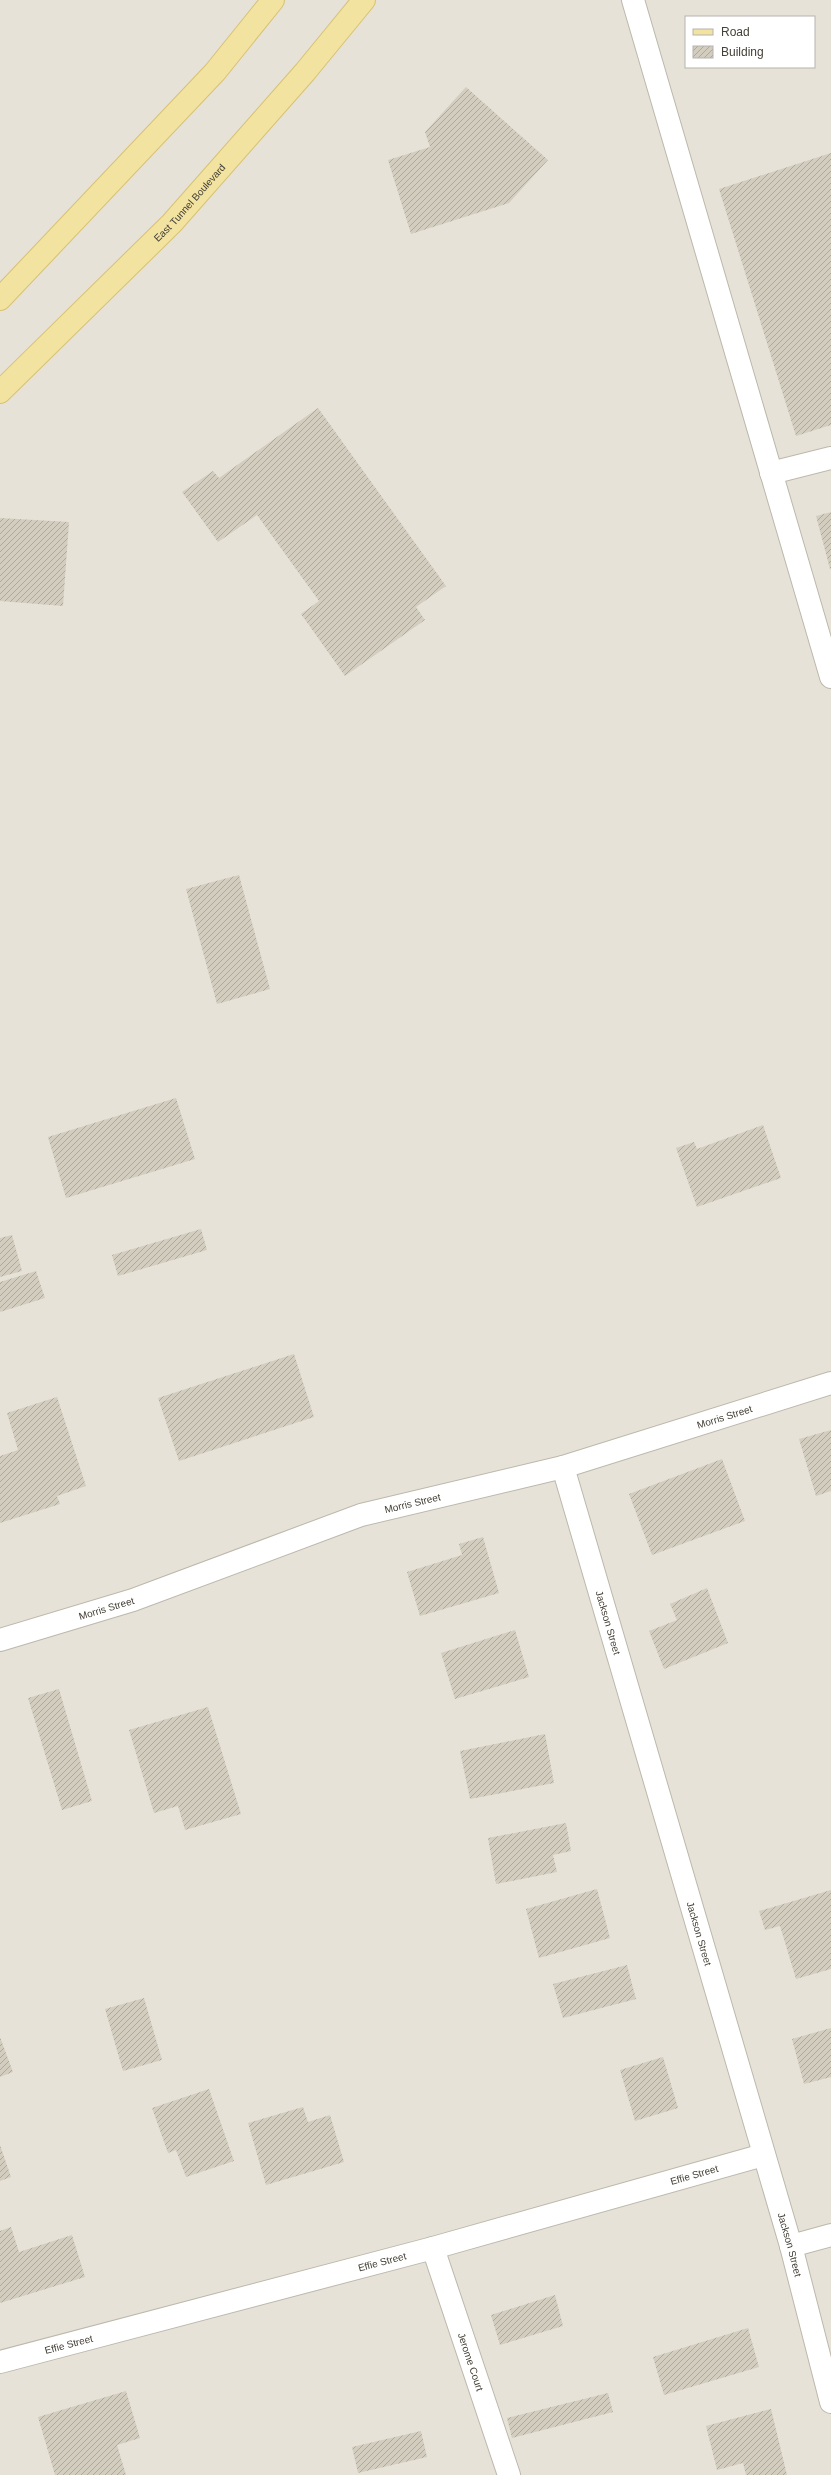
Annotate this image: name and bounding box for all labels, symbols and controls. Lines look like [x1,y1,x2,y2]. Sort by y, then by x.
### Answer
legend [685,16,815,68]
text: Road [721,25,750,39]
text: Building [721,45,764,59]
street label: East Tunnel Boulevard [152,162,228,244]
street label: Morris Street [696,1403,754,1431]
street label: Morris Street [383,1491,442,1515]
street label: Jackson Street [593,1589,623,1656]
street label: Morris Street [77,1595,136,1622]
street label: Jackson Street [684,1900,714,1967]
street label: Effie Street [669,2163,720,2187]
street label: Jackson Street [775,2211,804,2278]
street label: Effie Street [357,2250,408,2274]
street label: Jerome Court [456,2331,486,2393]
street label: Effie Street [44,2333,94,2356]

